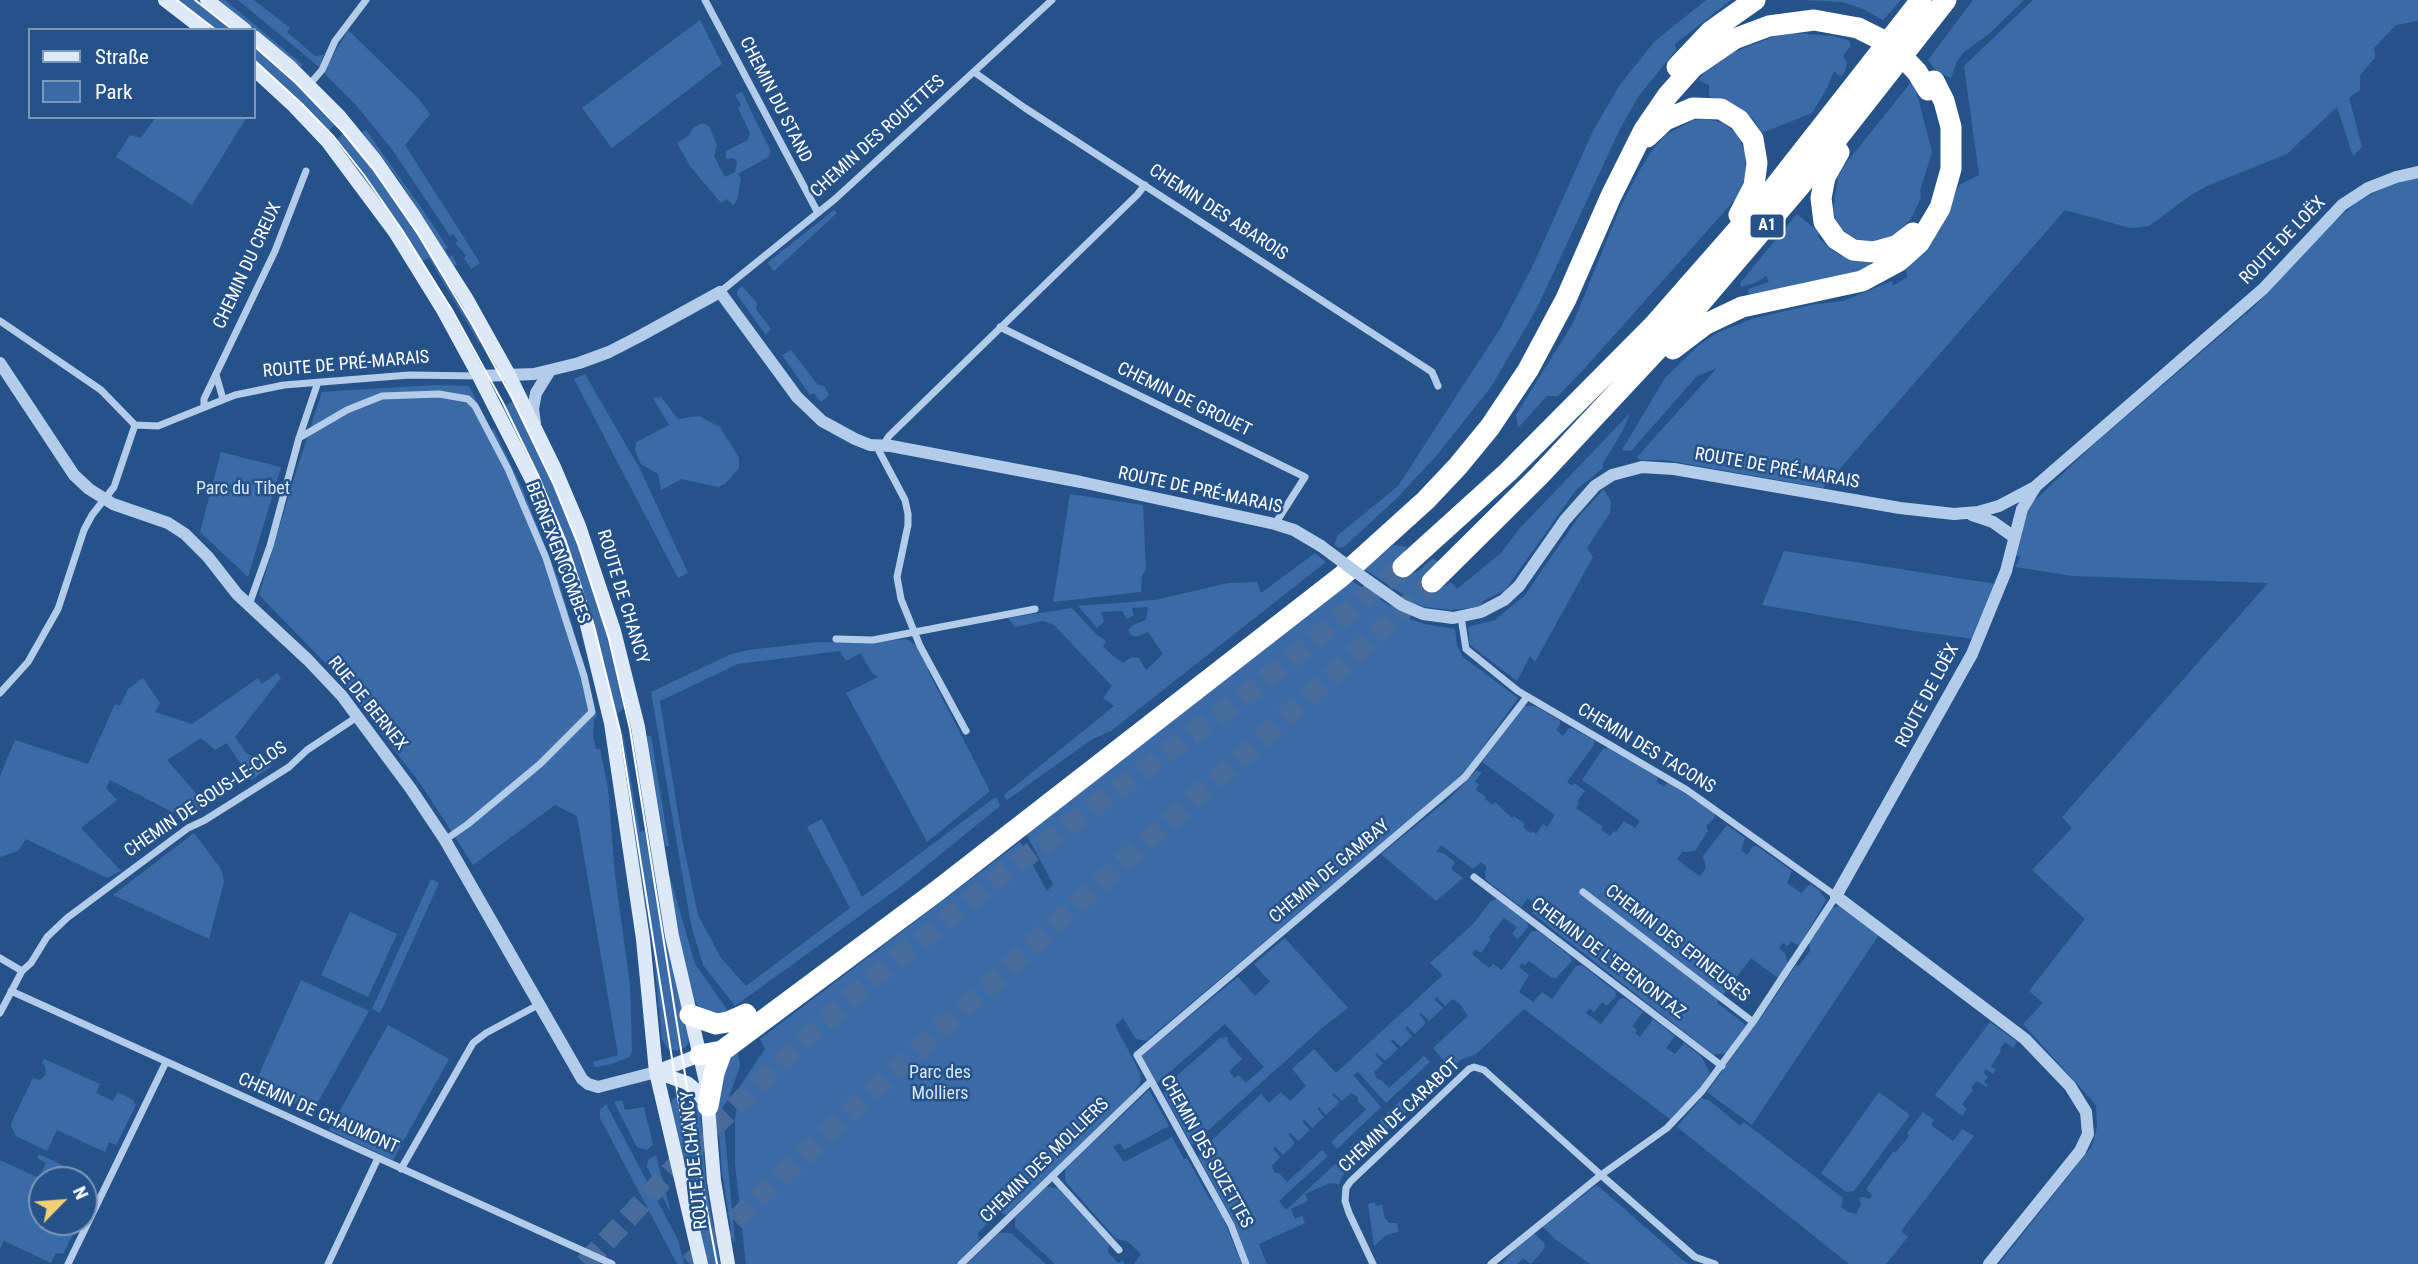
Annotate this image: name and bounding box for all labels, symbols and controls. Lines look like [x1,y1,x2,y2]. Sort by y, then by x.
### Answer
legend [28,28,256,119]
street label: CHEMIN DU STAND [734,34,816,166]
text: Straße [95,45,149,69]
street label: CHEMIN DES ROUETTES [806,71,950,203]
text: Park [95,80,132,104]
street label: CHEMIN DES ABAROIS [1145,160,1291,266]
street label: ROUTE DE LOËX [2236,193,2330,289]
street label: CHEMIN DU CREUX [209,199,287,333]
road number: A1 [1750,214,1784,238]
street label: ROUTE DE PRÉ-MARAIS [262,347,430,383]
street label: CHEMIN DE GROUET [1113,358,1255,442]
street label: ROUTE DE PRÉ-MARAIS [1693,444,1861,494]
street label: ROUTE DE PRÉ-MARAIS [1116,463,1284,519]
park label: Parc du Tibet [196,478,290,500]
street label: BERNEX EN COMBES [520,479,594,627]
street label: ROUTE DE CHANCY [591,527,653,667]
street label: ROUTE DE LOËX [1892,641,1964,751]
street label: RUE DE BERNEX [323,653,411,755]
street label: CHEMIN DES TACONS [1573,699,1719,799]
street label: CHEMIN DE SOUS-LE-CLOS [121,738,291,862]
street label: CHEMIN DE GAMBAY [1265,815,1395,929]
street label: CHEMIN DES EPINEUSES [1600,881,1754,1007]
street label: CHEMIN DE L'EPENONTAZ [1526,894,1690,1024]
street label: CHEMIN DE CARABOT [1335,1054,1465,1178]
park label: Parc des Molliers [909,1062,971,1104]
street label: CHEMIN DE CHAUMONT [234,1069,402,1159]
street label: CHEMIN DES SUZETTES [1155,1072,1257,1232]
street label: ROUTE DE CHANCY [677,1090,713,1230]
street label: CHEMIN DES MOLLIERS [976,1094,1114,1228]
north arrow [28,1166,98,1236]
text: N [68,1183,94,1203]

